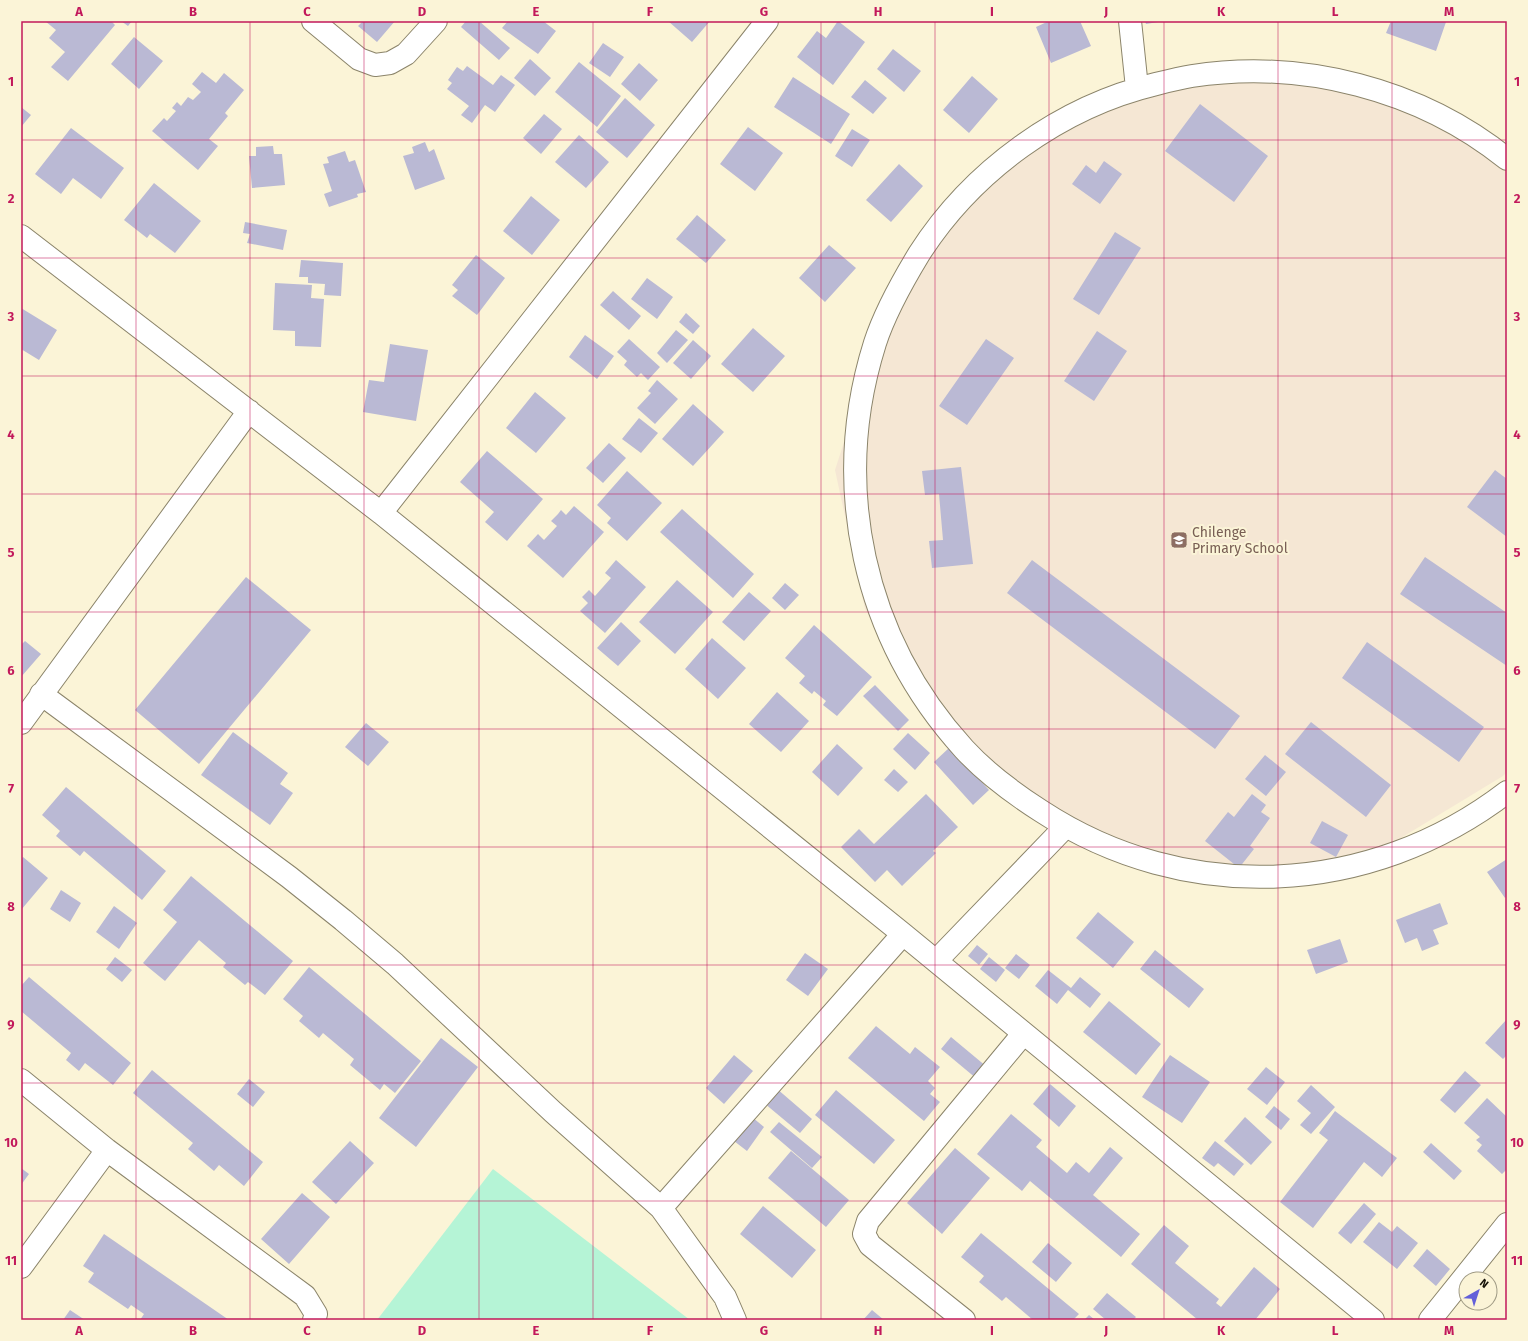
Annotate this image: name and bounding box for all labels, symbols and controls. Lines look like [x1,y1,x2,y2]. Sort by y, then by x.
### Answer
text: A [74,4,83,19]
text: B [189,4,197,19]
text: C [303,4,311,19]
text: D [418,4,427,19]
text: E [533,4,540,19]
text: F [647,4,654,19]
text: G [760,4,768,19]
text: H [874,4,882,19]
text: I [990,4,994,19]
text: J [1103,4,1108,19]
text: K [1217,4,1226,19]
text: L [1332,4,1339,19]
text: M [1444,4,1454,19]
text: 1 [8,74,14,89]
text: 1 [1514,74,1520,89]
text: 2 [8,191,15,206]
text: 2 [1514,191,1521,206]
text: 3 [7,309,15,324]
text: 3 [1513,309,1521,324]
text: 4 [7,427,15,442]
text: 4 [1513,427,1521,442]
place label: Chilenge Primary School [1192,524,1288,557]
school or university icon: Chilenge Primary School [1169,530,1189,550]
text: 5 [8,545,15,560]
text: 5 [1514,545,1521,560]
text: 6 [7,663,15,678]
text: 6 [1513,663,1521,678]
text: 7 [8,781,14,796]
text: 7 [1514,781,1520,796]
text: 8 [7,899,15,914]
text: 8 [1513,899,1521,914]
text: 9 [7,1017,15,1032]
text: 9 [1513,1017,1521,1032]
text: 10 [4,1135,18,1150]
text: 10 [1510,1135,1524,1150]
text: 11 [5,1253,17,1268]
text: 11 [1511,1253,1523,1268]
north arrow [1458,1271,1498,1311]
text: N [1477,1276,1491,1291]
text: A [74,1323,83,1338]
text: B [189,1323,197,1338]
text: C [303,1323,311,1338]
text: D [418,1323,427,1338]
text: E [533,1323,540,1338]
text: F [647,1323,654,1338]
text: G [760,1323,768,1338]
text: H [874,1323,882,1338]
text: I [990,1323,994,1338]
text: J [1103,1323,1108,1338]
text: K [1217,1323,1226,1338]
text: L [1332,1323,1339,1338]
text: M [1444,1323,1454,1338]

